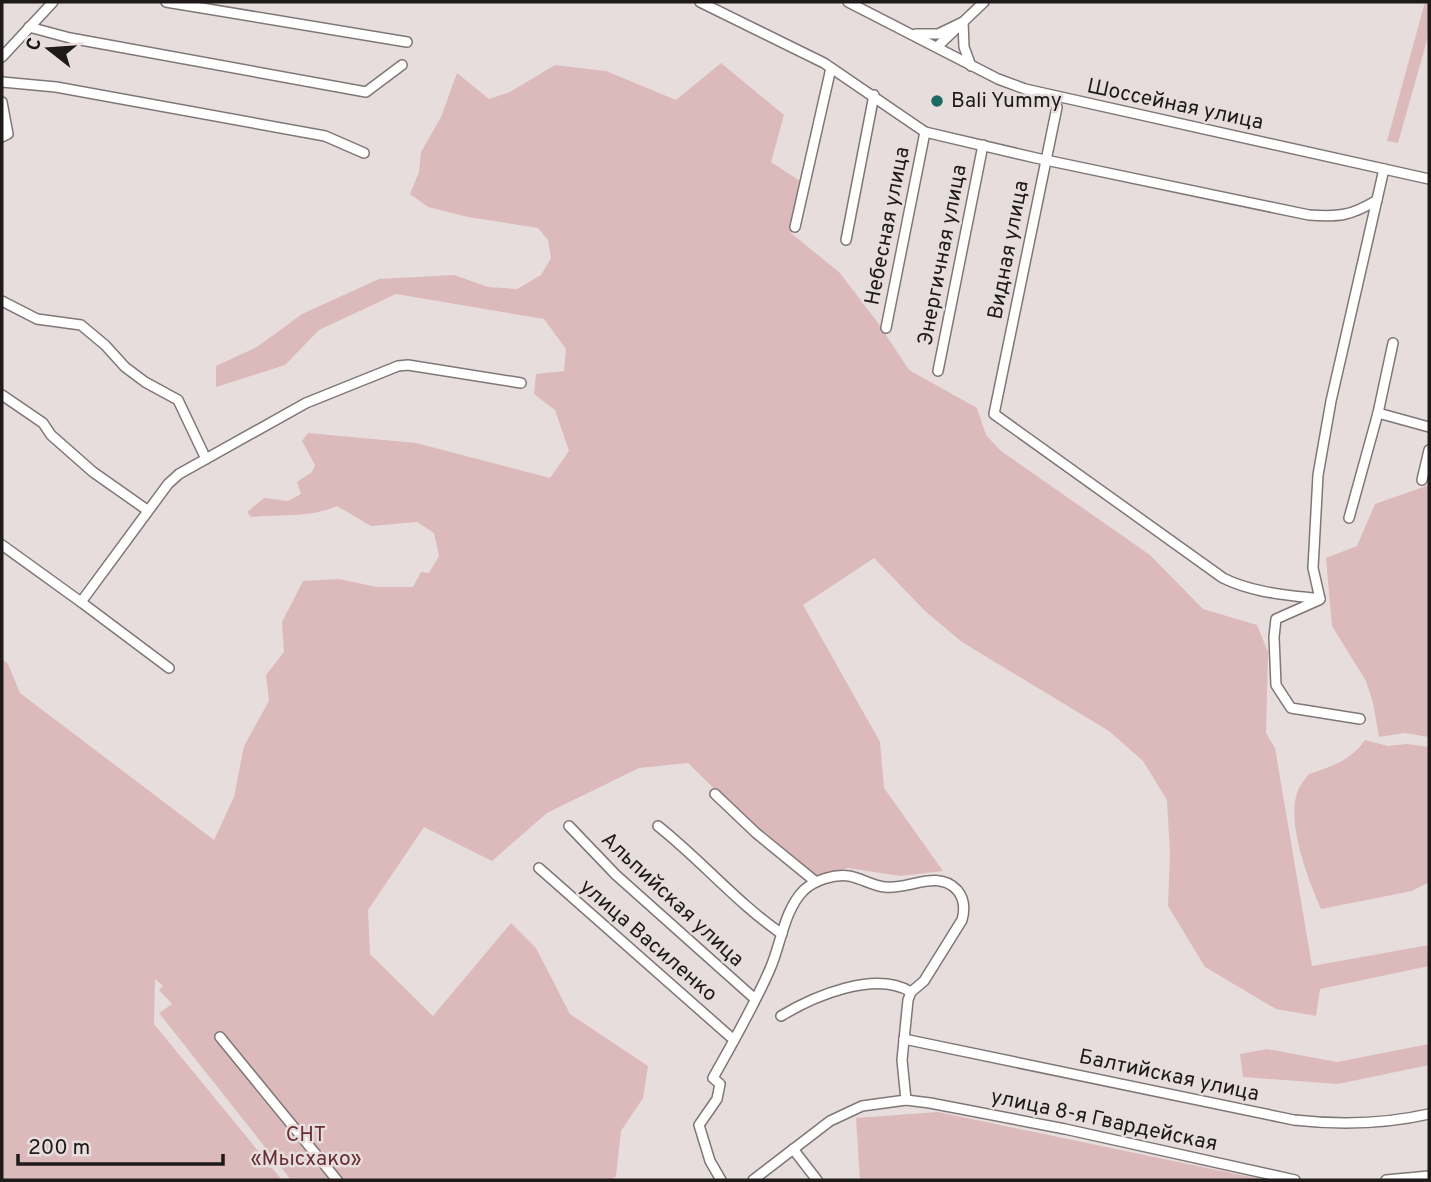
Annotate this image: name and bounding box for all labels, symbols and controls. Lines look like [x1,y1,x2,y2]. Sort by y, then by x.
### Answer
north arrow [14,14,84,84]
text: С [21,35,48,54]
street label: Шоссейная улица [1084,73,1266,137]
place label: Bali Yummy [951,88,1062,115]
marker: Bali Yummy [929,93,945,109]
street label: Небесная улица [859,144,917,308]
street label: Энергичная улица [912,162,974,348]
street label: Видная улица [982,178,1036,322]
street label: Альпийская улица [595,827,749,973]
street label: улица Василенко [573,874,723,1008]
street label: Балтийская улица [1076,1044,1262,1108]
street label: улица 8-я Гвардейская [988,1084,1220,1158]
scale bar [18,1122,222,1166]
park label: СНТ «Мысхако» [251,1122,362,1173]
text: 200 m [28,1135,90,1162]

